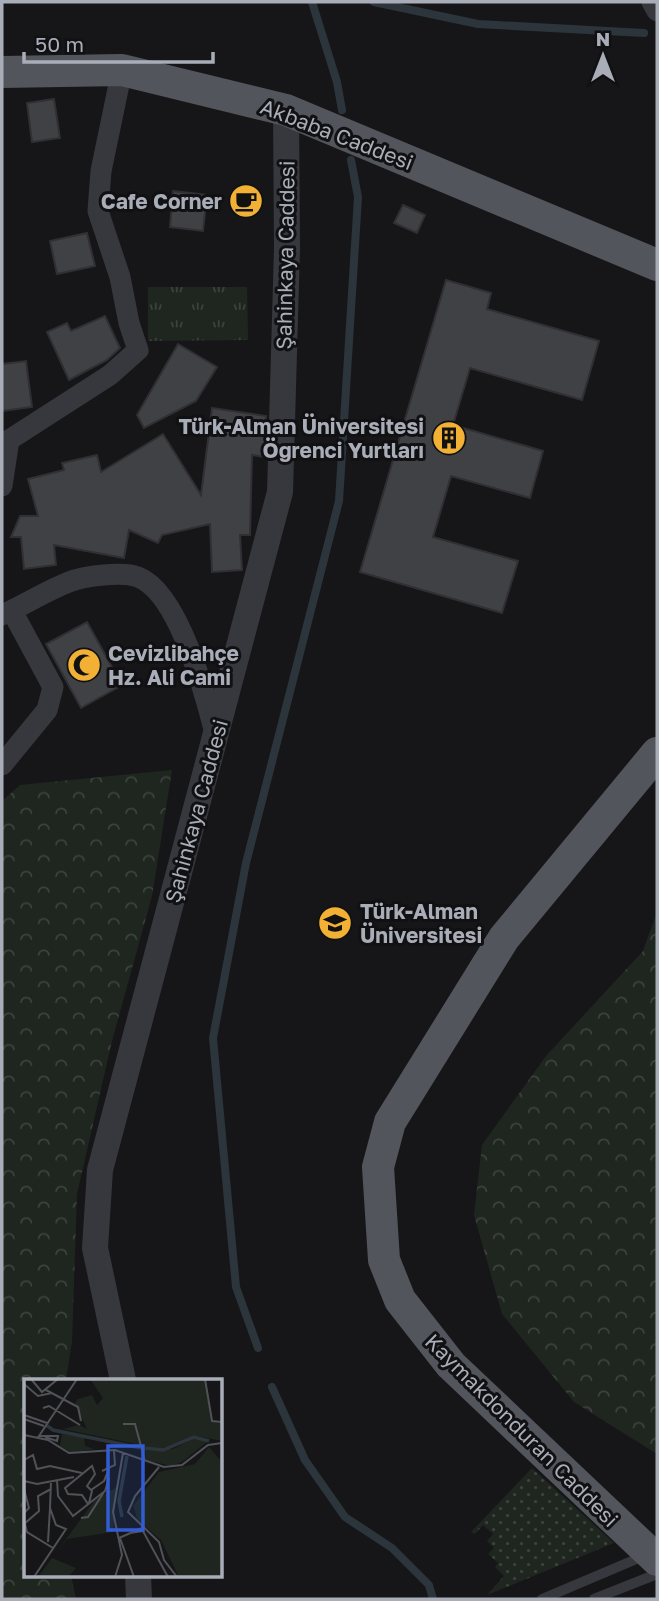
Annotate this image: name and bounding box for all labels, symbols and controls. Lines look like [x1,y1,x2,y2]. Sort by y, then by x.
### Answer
scale bar [24,21,214,65]
north arrow [568,21,638,91]
text: N [596,27,610,50]
text: 50 m [35,31,84,57]
street label: Akbaba Caddesi [257,93,417,175]
street label: Şahinkaya Caddesi [270,160,300,350]
cafe icon: Cafe Corner [227,182,265,220]
place label: Cafe Corner [101,188,222,214]
place label: Türk-Alman Üniversitesi Öğrenci Yurtları [178,413,424,463]
building icon: Türk-Alman Üniversitesi Öğrenci Yurtları [430,419,468,457]
place label: Cevizlibahçe Hz. Ali Cami [108,640,239,690]
mosque icon: Cevizlibahçe Hz. Ali Cami [65,646,103,684]
street label: Şahinkaya Caddesi [159,716,233,906]
place label: Türk-Alman Üniversitesi [360,898,482,948]
school or university icon: Türk-Alman Üniversitesi [316,904,354,942]
street label: Kaymakdonduran Caddesi [420,1328,624,1532]
inset map [24,1379,222,1576]

